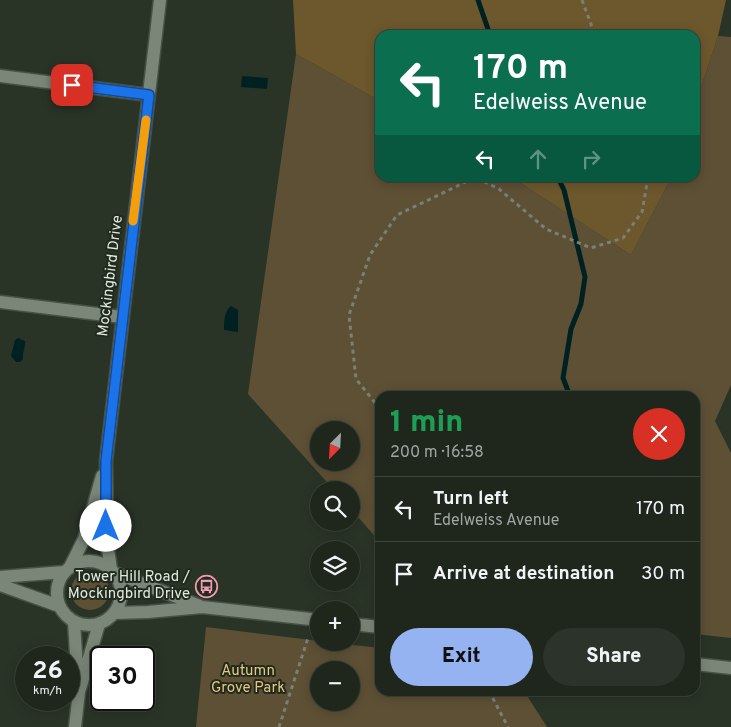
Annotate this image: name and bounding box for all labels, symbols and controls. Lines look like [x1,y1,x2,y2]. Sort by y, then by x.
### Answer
text: 170 m [473,47,568,91]
icon: left [390,50,455,115]
pin [51,64,93,106]
icon: arrive [58,71,86,99]
text: Edelweiss Avenue [473,90,647,117]
icon: left [471,145,499,173]
icon: ahead [524,145,552,173]
icon: right [577,145,605,173]
street label: Mockingbird Drive [94,214,128,338]
text: 1 min [390,405,463,442]
button: close [633,408,685,460]
north arrow [310,421,360,471]
map controls [310,421,360,711]
text: 200 m · 16:58 [390,443,484,463]
button: search [310,481,360,531]
text: Turn left [433,487,509,511]
icon: left [390,495,418,523]
text: 170 m [636,497,685,521]
position arrow [79,499,131,551]
text: Edelweiss Avenue [433,511,559,531]
button: layers [310,541,360,591]
icon: arrive [390,560,418,588]
text: Arrive at destination [433,562,614,586]
text: 30 m [641,562,685,586]
place label: Tower Hill Road / Mockingbird Drive [68,568,191,604]
bus stop icon: Tower Hill Road / Mockingbird Drive [194,574,218,598]
button: + [310,601,360,651]
button: Exit [390,628,533,686]
button: Share [543,628,685,686]
speed limit sign: 30 [90,646,155,711]
text: 26 [32,656,63,688]
button: − [310,661,360,711]
park label: Autumn Grove Park [211,662,285,698]
text: km/h [33,683,62,699]

